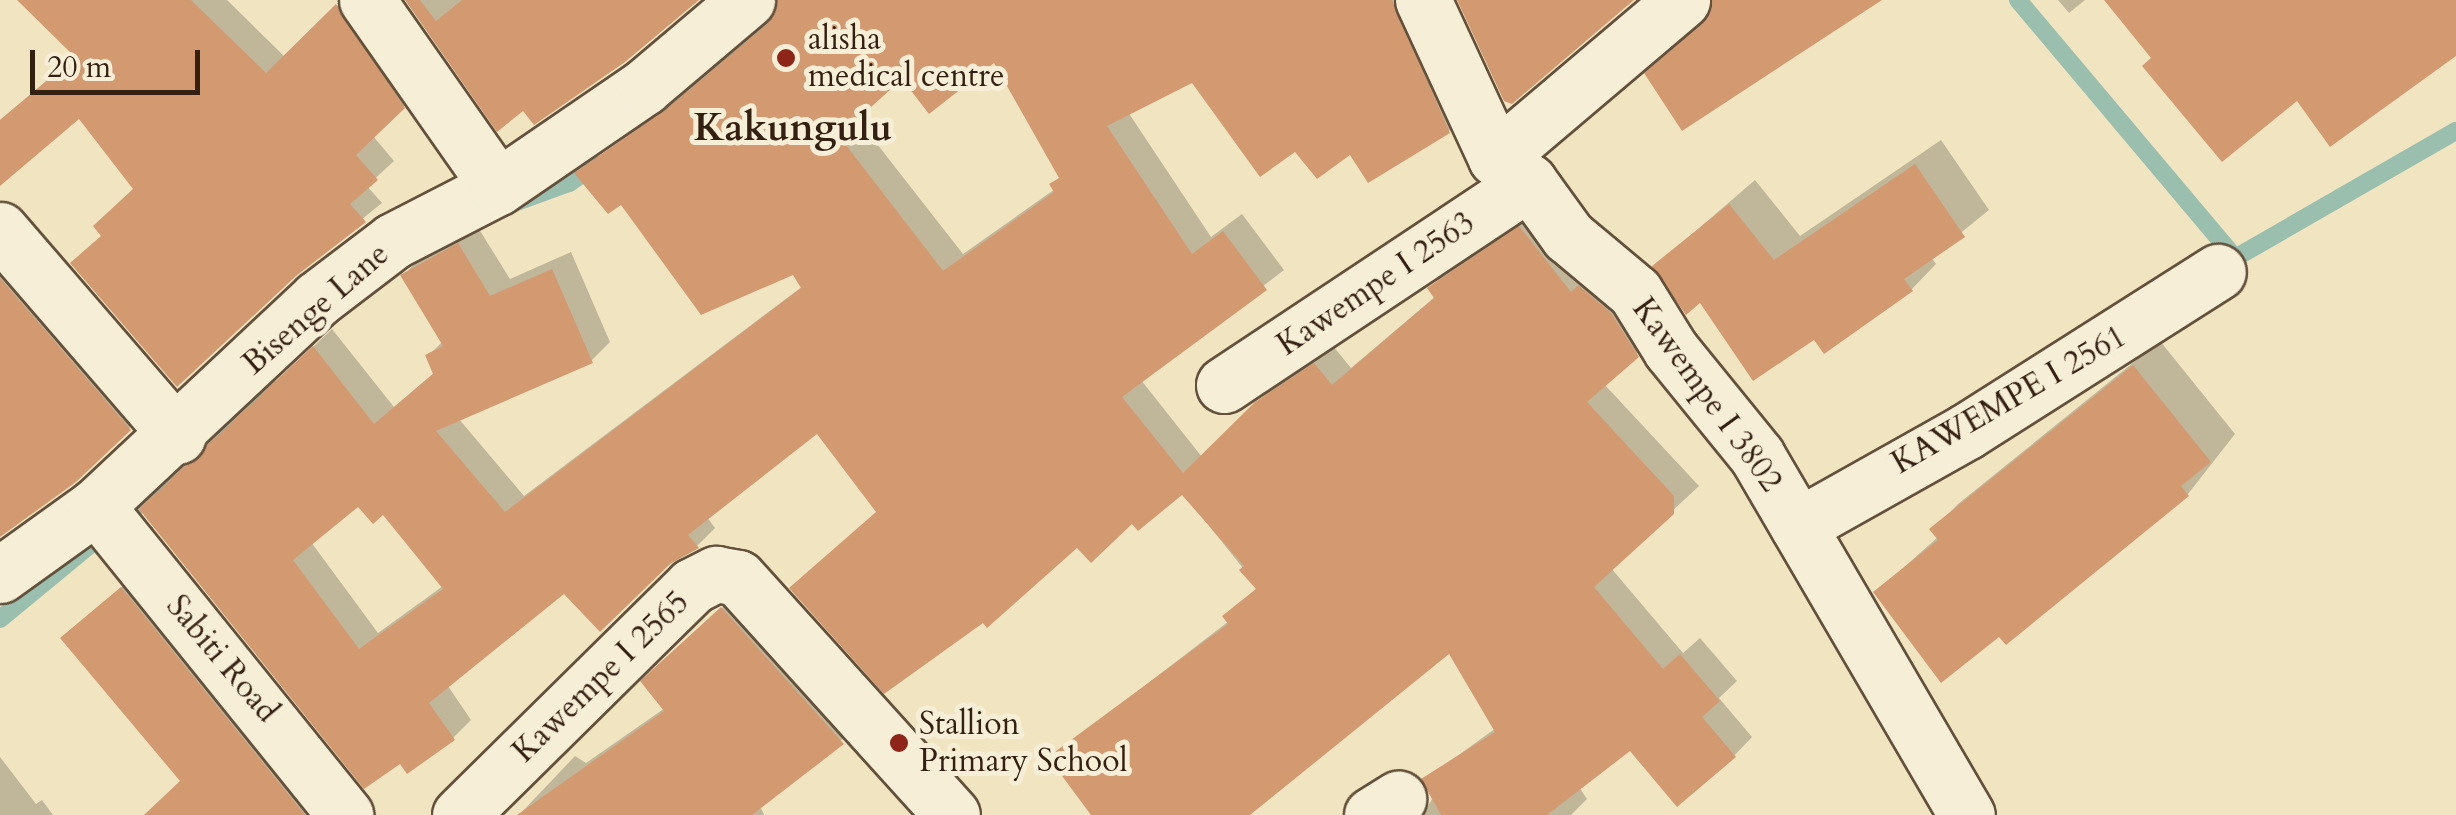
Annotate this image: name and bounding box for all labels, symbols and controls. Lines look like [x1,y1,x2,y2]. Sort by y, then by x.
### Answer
place label: alisha medical centre [808,21,1004,96]
scale bar [35,30,205,92]
marker: alisha medical centre [773,45,799,71]
text: 20 m [47,47,111,88]
district label: Kakungulu [694,106,892,152]
street label: Kawempe I 2563 [1270,204,1482,364]
street label: Bisenge Lane [235,235,397,383]
street label: Kawempe I 3802 [1624,291,1790,499]
street label: KAWEMPE I 2561 [1885,317,2133,483]
street label: Kawempe I 2565 [505,583,697,771]
street label: Sabiti Road [158,588,286,730]
place label: Stallion Primary School [919,706,1128,781]
marker: Stallion Primary School [888,732,910,754]

